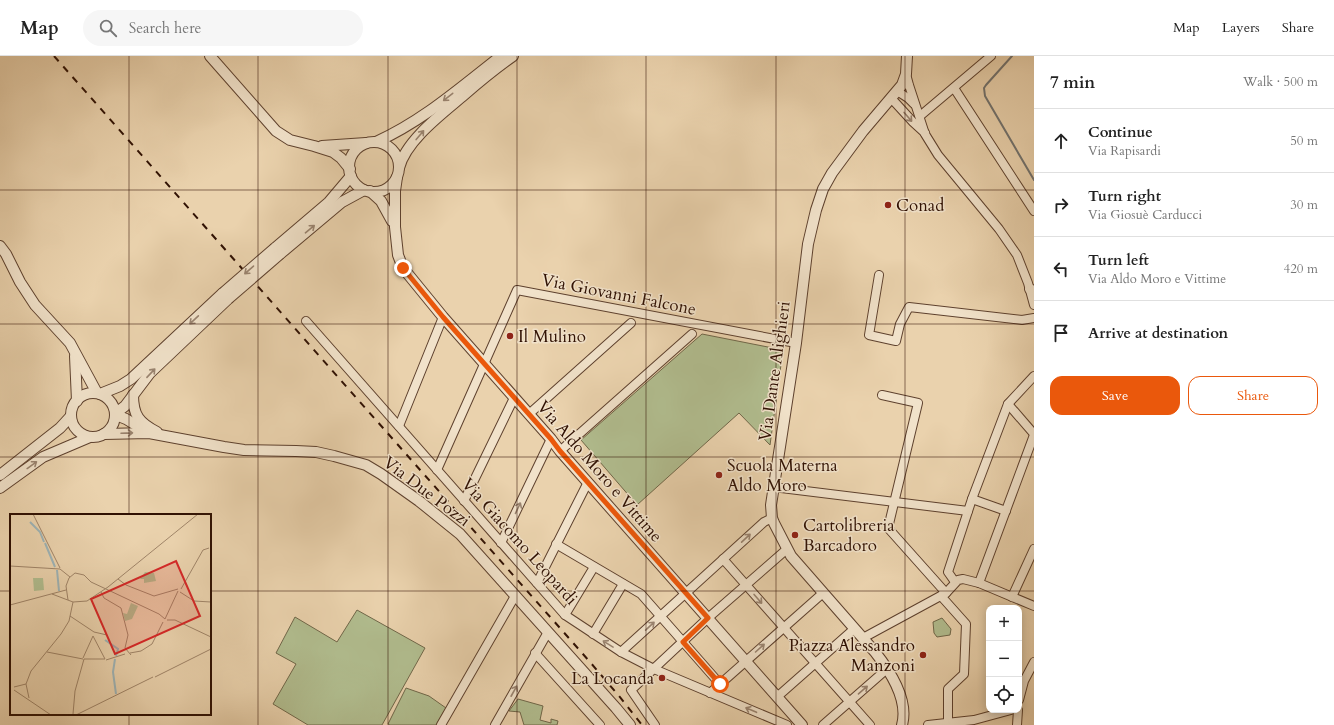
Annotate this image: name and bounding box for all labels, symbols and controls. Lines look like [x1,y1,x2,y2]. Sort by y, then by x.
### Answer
search box [83,10,363,46]
text: Map [20,15,59,41]
icon: search [97,17,119,39]
text: Search here [129,18,201,38]
text: Map [1173,18,1200,37]
text: Layers [1222,18,1260,37]
text: Share [1282,18,1314,37]
text: 7 min [1050,71,1095,94]
text: Walk · 500 m [1243,73,1318,91]
one-way arrow [442,93,453,102]
one-way arrow [903,111,912,122]
text: Continue [1088,122,1153,142]
one-way arrow [415,130,424,141]
icon: ahead [1050,130,1072,152]
text: 50 m [1290,132,1318,150]
text: Via Rapisardi [1088,142,1161,160]
text: Turn right [1088,186,1161,206]
place label: Conad [896,194,944,217]
icon: right [1050,194,1072,216]
text: 30 m [1290,196,1318,214]
marker: Conad [883,200,893,210]
text: Via Giosuè Carducci [1088,206,1202,224]
one-way arrow [305,224,315,233]
text: Turn left [1088,250,1149,270]
icon: left [1050,258,1072,280]
route end [394,259,412,277]
text: 420 m [1284,260,1318,278]
one-way arrow [243,266,254,275]
street label: Via Giovanni Falcone [540,268,698,321]
text: Via Aldo Moro e Vittime [1088,270,1226,288]
street label: Via Dante Alighieri [753,299,796,443]
one-way arrow [189,315,199,325]
icon: arrive [1050,322,1072,344]
text: Arrive at destination [1088,323,1228,343]
place label: Il Mulino [518,325,586,348]
marker: Il Mulino [505,331,515,341]
one-way arrow [146,368,155,378]
button: Save [1050,376,1180,415]
button: Share [1188,376,1318,415]
street label: Via Aldo Moro e Vittime [532,396,668,547]
one-way arrow [120,430,133,437]
street label: Via Due Pozzi [378,451,475,532]
place label: Scuola Materna Aldo Moro [727,454,838,497]
one-way arrow [26,461,37,469]
marker: Scuola Materna Aldo Moro [714,470,724,480]
street label: Via Giacomo Leopardi [456,473,583,610]
one-way arrow [515,502,522,514]
inset map [10,514,211,715]
place label: Cartolibreria Barcadoro [803,514,895,557]
marker: Cartolibreria Barcadoro [790,530,800,540]
one-way arrow [741,533,751,543]
one-way arrow [754,594,763,604]
map controls [986,605,1022,713]
button: + [986,605,1022,641]
one-way arrow [645,621,655,630]
place label: Piazza Alessandro Manzoni [789,634,915,677]
one-way arrow [602,639,614,647]
button: − [986,641,1022,677]
one-way arrow [755,643,765,653]
marker: Piazza Alessandro Manzoni [918,650,928,660]
place label: La Locanda [571,667,655,690]
marker: La Locanda [657,673,667,683]
route start [711,675,729,693]
button: locate [986,677,1022,713]
one-way arrow [510,685,518,697]
one-way arrow [858,686,868,695]
one-way arrow [746,706,758,713]

